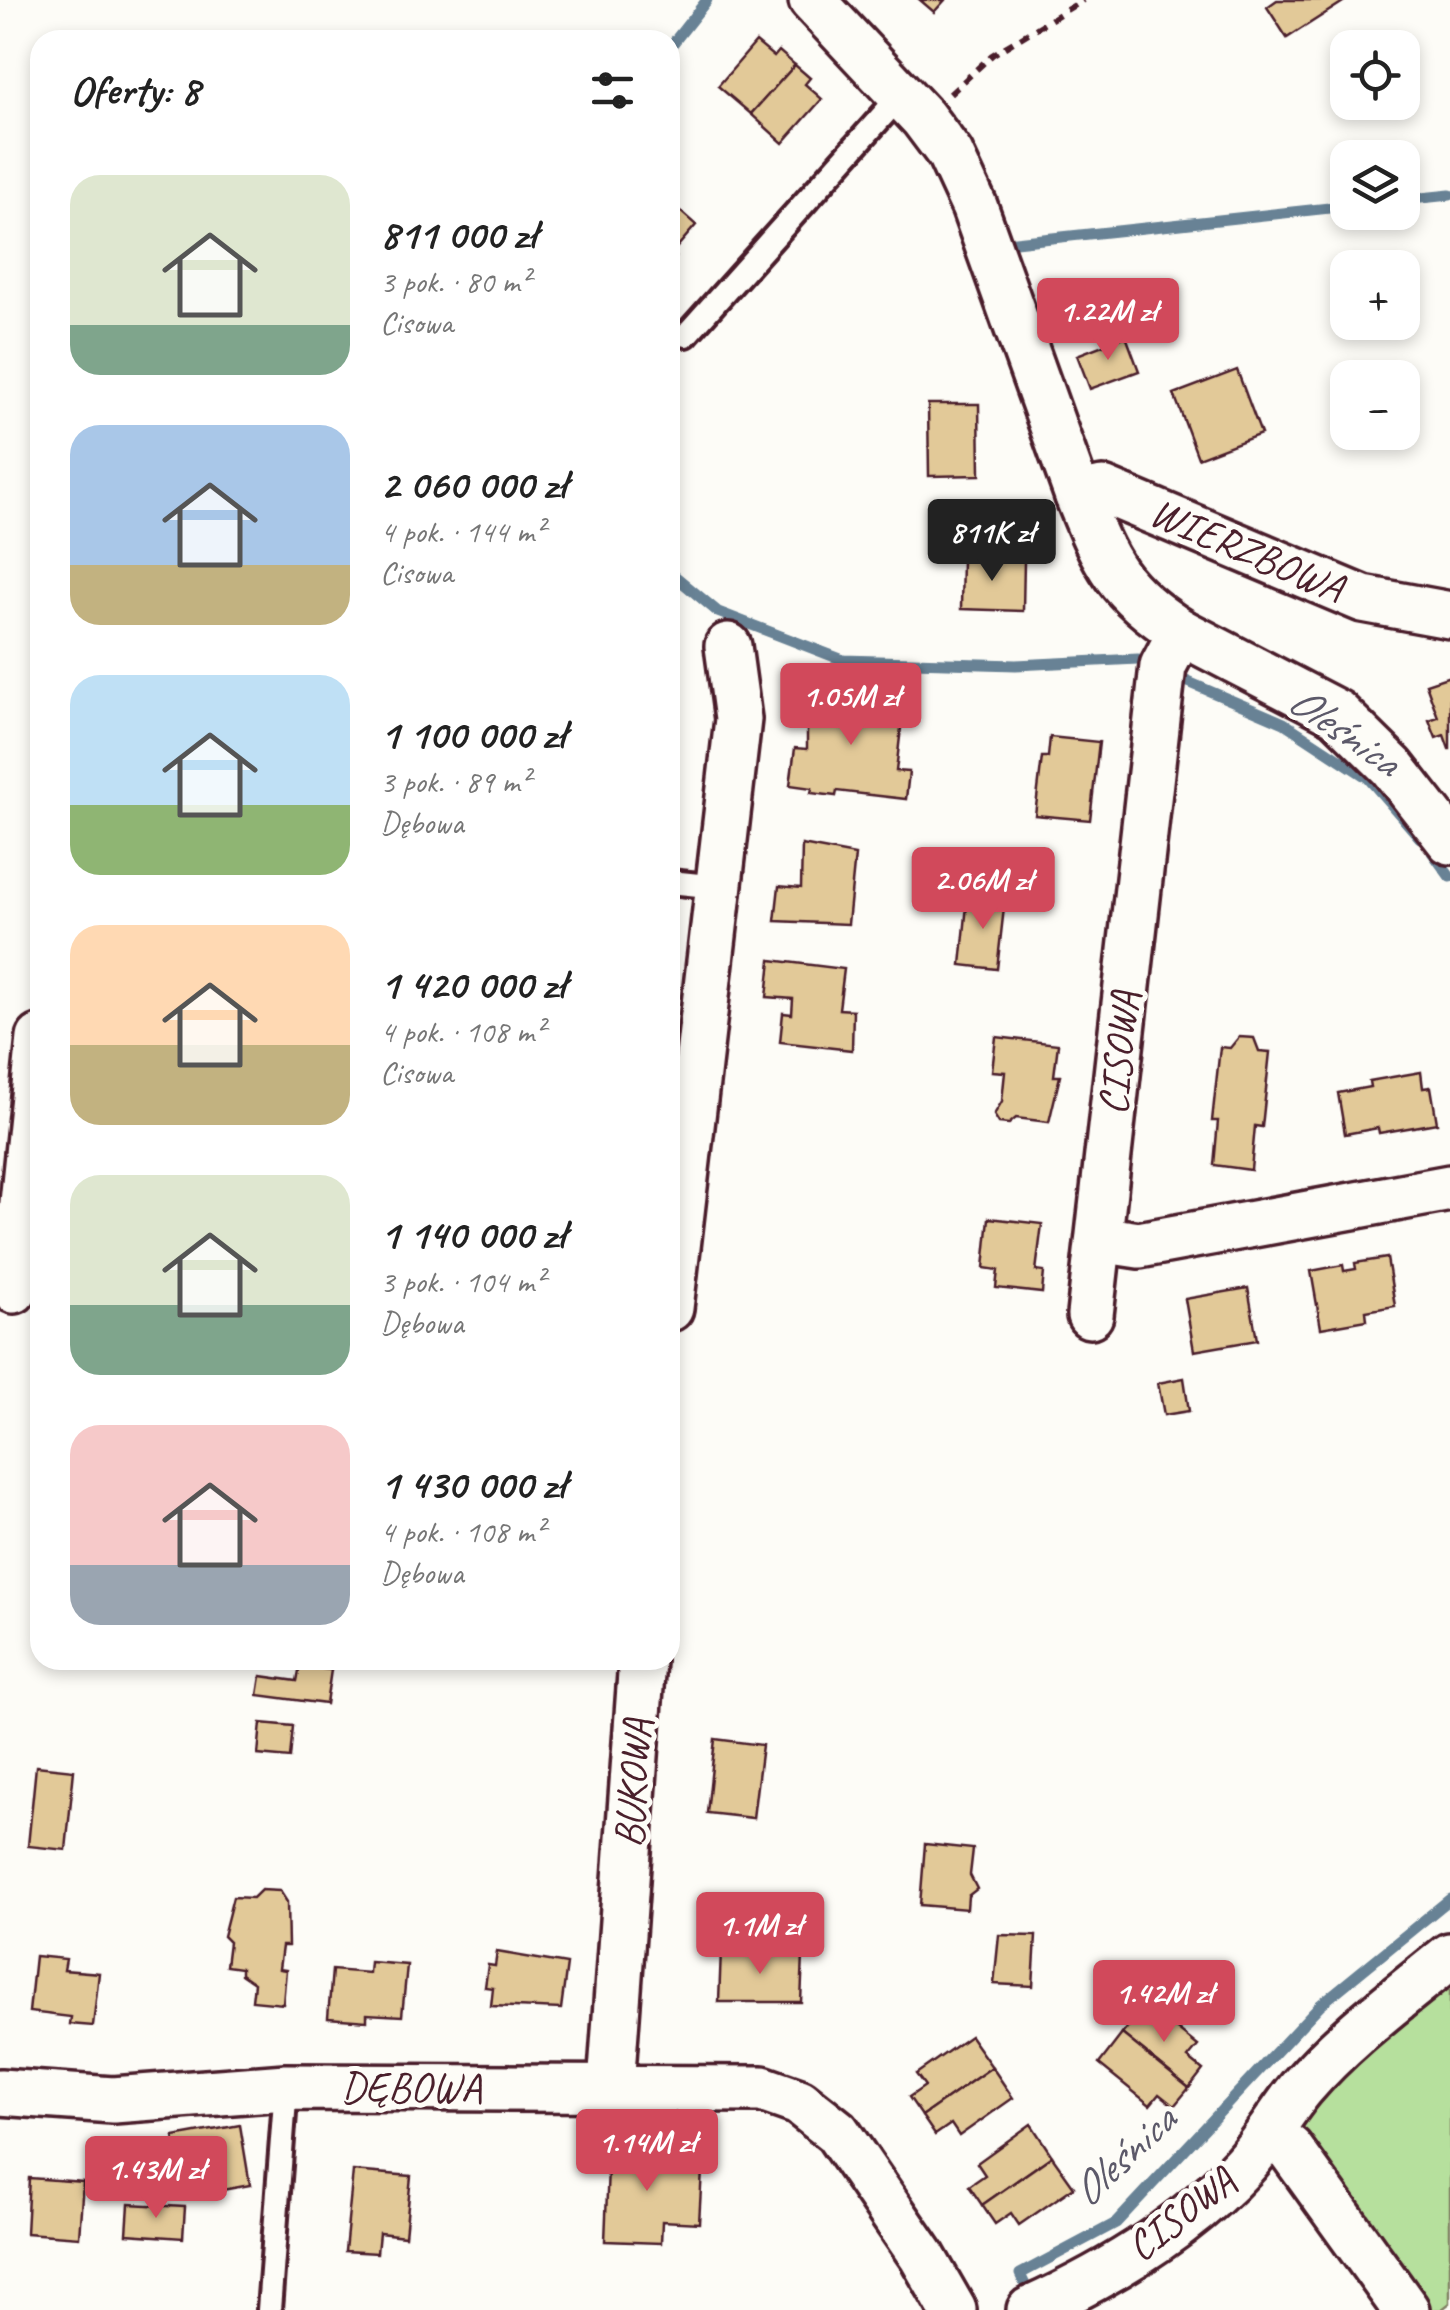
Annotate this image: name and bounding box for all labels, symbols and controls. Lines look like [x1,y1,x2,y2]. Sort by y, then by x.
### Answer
map controls [1330,30,1420,450]
button: locate [1330,30,1420,120]
icon: filters [585,63,640,118]
text: Oferty: 8 [70,64,199,117]
button: layers [1330,140,1420,230]
text: 811 000 zł [380,208,536,261]
icon: home [150,215,270,335]
button: + [1330,250,1420,340]
text: 3 pok. · 80 m² [380,261,530,302]
pin: 1.22M zł [1005,278,1211,363]
text: 1.22M zł [1059,290,1157,331]
text: Cisowa [380,302,453,343]
button: − [1330,360,1420,450]
text: 2 060 000 zł [380,458,566,511]
icon: home [150,465,270,585]
street label: WIERZBOWA [1142,486,1354,615]
pin: 811K zł [900,499,1084,584]
text: 4 pok. · 144 m² [380,511,544,552]
text: 811K zł [950,511,1034,552]
text: Cisowa [380,552,453,593]
pin: 1.05M zł [748,663,954,748]
water label: Oleśnica [1277,671,1414,791]
text: 1.05M zł [802,675,900,716]
text: 1 100 000 zł [380,708,565,761]
icon: home [150,715,270,835]
text: 3 pok. · 89 m² [380,761,530,802]
text: Dębowa [380,802,464,843]
pin: 2.06M zł [880,847,1086,932]
text: 2.06M zł [934,859,1032,900]
text: 1 420 000 zł [380,958,565,1011]
icon: home [150,965,270,1085]
street label: CISOWA [1086,988,1152,1117]
text: 4 pok. · 108 m² [380,1011,544,1052]
text: Cisowa [380,1052,453,1093]
text: 1 140 000 zł [380,1208,565,1261]
icon: home [150,1215,270,1335]
text: 3 pok. · 104 m² [380,1261,544,1302]
text: Dębowa [380,1302,464,1343]
text: 1 430 000 zł [380,1458,565,1511]
icon: home [150,1465,270,1585]
text: 4 pok. · 108 m² [380,1511,544,1552]
text: Dębowa [380,1552,464,1593]
street label: BUKOWA [602,1716,664,1849]
pin: 1.1M zł [668,1892,852,1977]
text: 1.1M zł [718,1904,802,1945]
pin: 1.42M zł [1061,1960,1267,2045]
text: 1.42M zł [1115,1972,1213,2013]
street label: DĘBOWA [341,2061,482,2114]
water label: Oleśnica [1058,2090,1190,2219]
pin: 1.14M zł [544,2109,750,2194]
text: 1.14M zł [598,2121,696,2162]
pin: 1.43M zł [53,2136,259,2221]
text: 1.43M zł [107,2148,205,2189]
street label: CISOWA [1116,2154,1247,2273]

